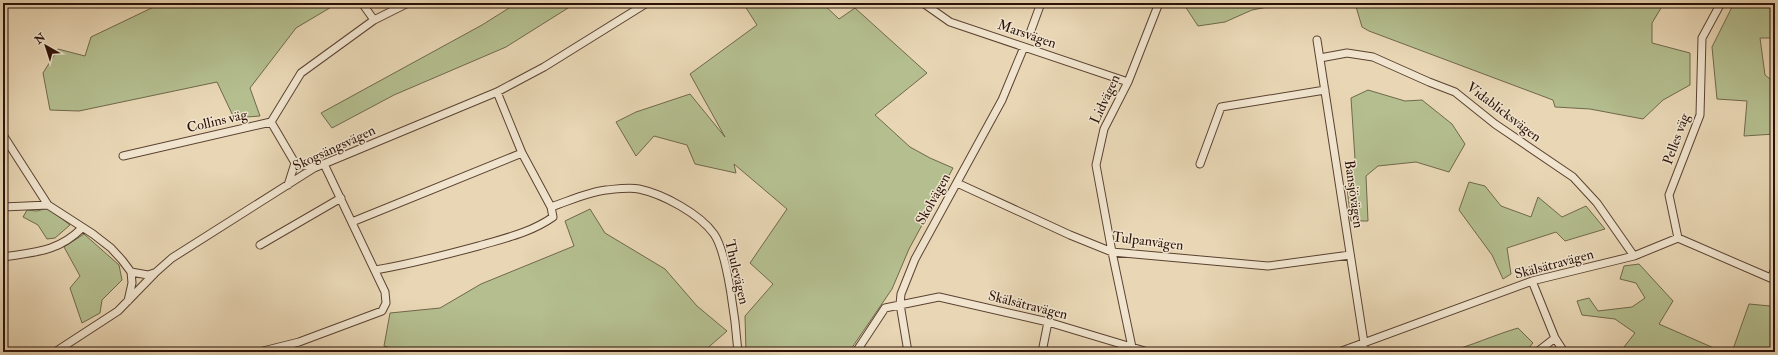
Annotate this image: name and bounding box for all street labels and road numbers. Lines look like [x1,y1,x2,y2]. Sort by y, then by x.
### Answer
street label: Marsvägen [995,16,1059,52]
street label: Lidvägen [1086,72,1124,126]
street label: Vidablicksvägen [1463,78,1545,146]
street label: Collins väg [185,106,250,136]
street label: Pelles väg [1659,110,1693,167]
street label: Skogsängsvägen [290,121,378,175]
street label: Bansjövägen [1341,159,1367,229]
street label: Skolvägen [912,170,954,228]
street label: Tulpanvägen [1111,228,1184,255]
street label: Thulevägen [721,238,753,306]
street label: Skälsätravägen [1513,245,1595,283]
street label: Skälsätravägen [987,287,1069,323]

